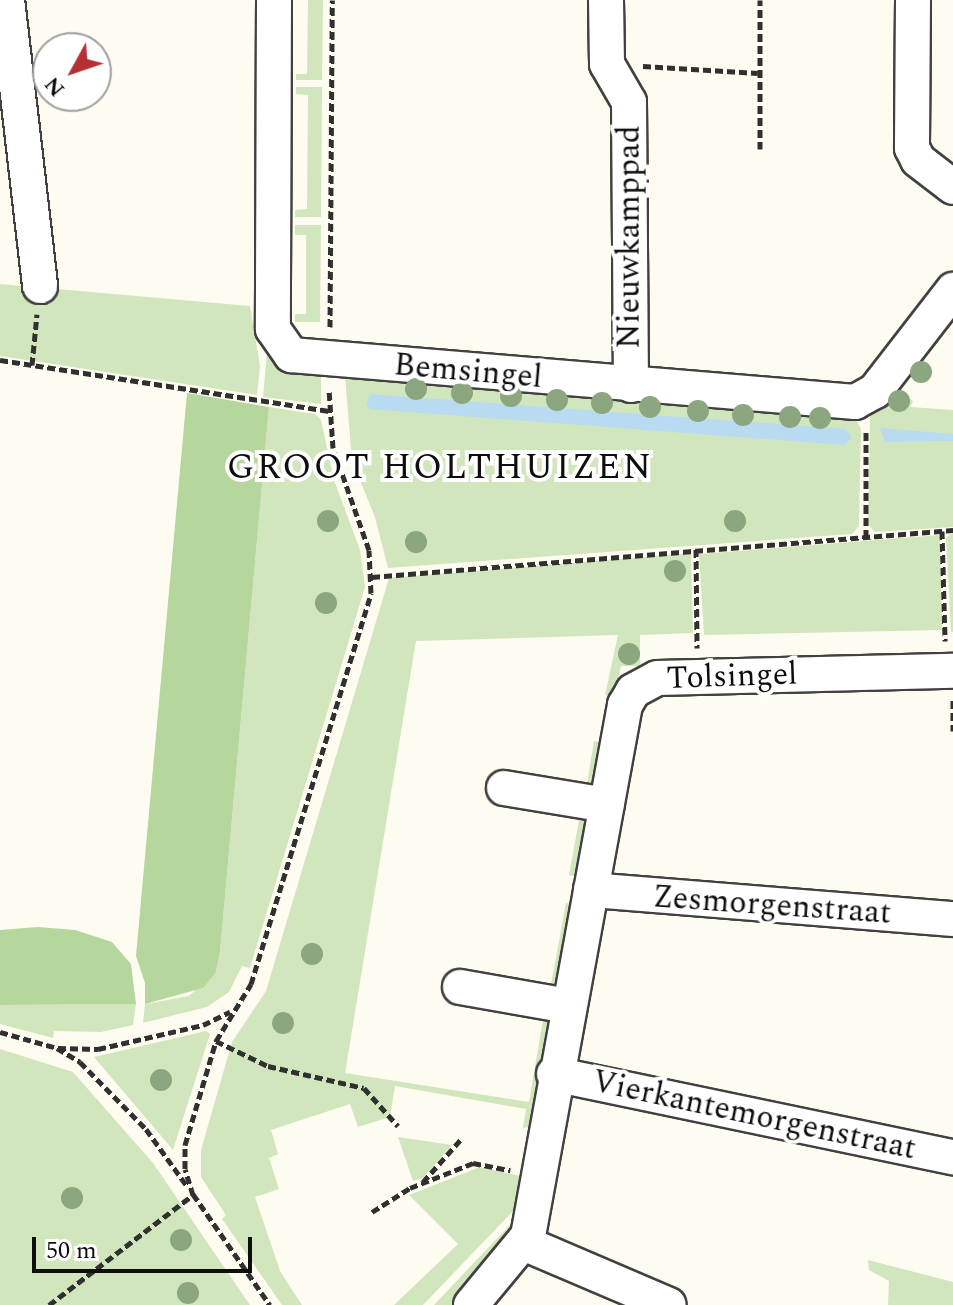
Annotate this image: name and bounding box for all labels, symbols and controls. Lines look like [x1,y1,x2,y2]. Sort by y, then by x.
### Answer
north arrow [32,32,112,112]
text: N [36,69,73,104]
street label: Nieuwkamppad [611,125,649,349]
street label: Bemsingel [392,346,544,398]
district label: GROOT HOLTHUIZEN [227,446,653,490]
street label: Tolsingel [666,656,798,698]
street label: Zesmorgenstraat [651,879,893,933]
street label: Vierkantemorgenstraat [589,1063,919,1169]
scale bar [36,1221,256,1271]
text: 50 m [46,1233,97,1269]

